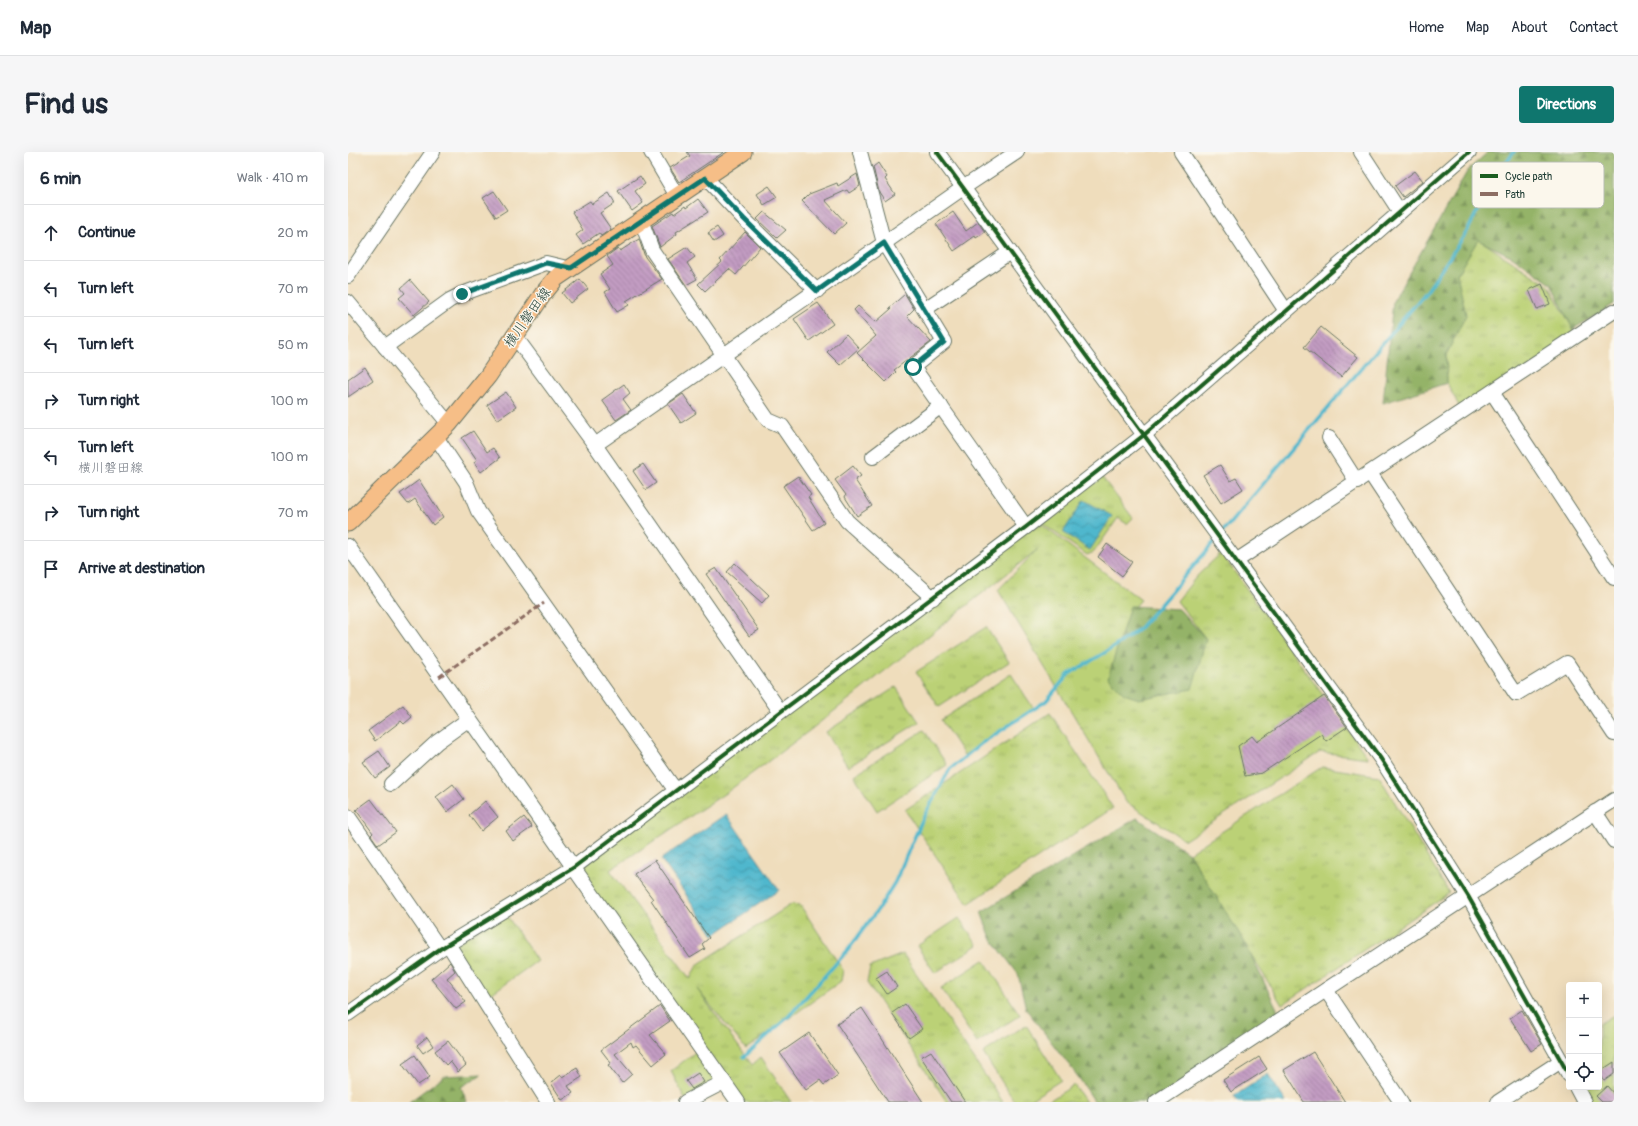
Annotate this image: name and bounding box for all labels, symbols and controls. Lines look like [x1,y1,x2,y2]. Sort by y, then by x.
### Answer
text: Map [20,16,51,40]
text: Home [1409,19,1444,36]
text: Map [1466,19,1489,36]
text: About [1511,19,1547,36]
text: Contact [1569,19,1618,36]
button: Directions [1519,86,1614,123]
text: Find us [24,87,108,122]
legend [1472,162,1604,208]
text: 6 min [40,168,81,189]
text: Walk · 410 m [237,170,308,186]
text: Cycle path [1505,170,1552,183]
text: Path [1505,188,1525,201]
icon: ahead [40,222,62,244]
text: Continue [78,223,136,242]
text: 20 m [277,225,308,241]
icon: left [40,278,62,300]
text: Turn left [78,279,134,298]
text: 70 m [278,281,308,297]
street label: 横川磐田線 [500,284,554,351]
route end [453,285,471,303]
icon: left [40,334,62,356]
text: Turn left [78,335,134,354]
text: 50 m [278,337,308,353]
route start [904,358,922,376]
icon: right [40,390,62,412]
text: Turn right [78,391,139,410]
text: 100 m [271,393,308,409]
text: Turn left [78,438,134,457]
icon: left [40,446,62,468]
text: 100 m [271,449,308,465]
text: 横川磐田線 [78,460,143,476]
icon: right [40,502,62,524]
text: Turn right [78,503,139,522]
text: 70 m [278,505,308,521]
icon: arrive [40,558,62,580]
text: Arrive at destination [78,559,205,578]
map controls [1566,982,1602,1090]
button: + [1566,982,1602,1018]
button: − [1566,1018,1602,1054]
button: locate [1566,1054,1602,1090]

